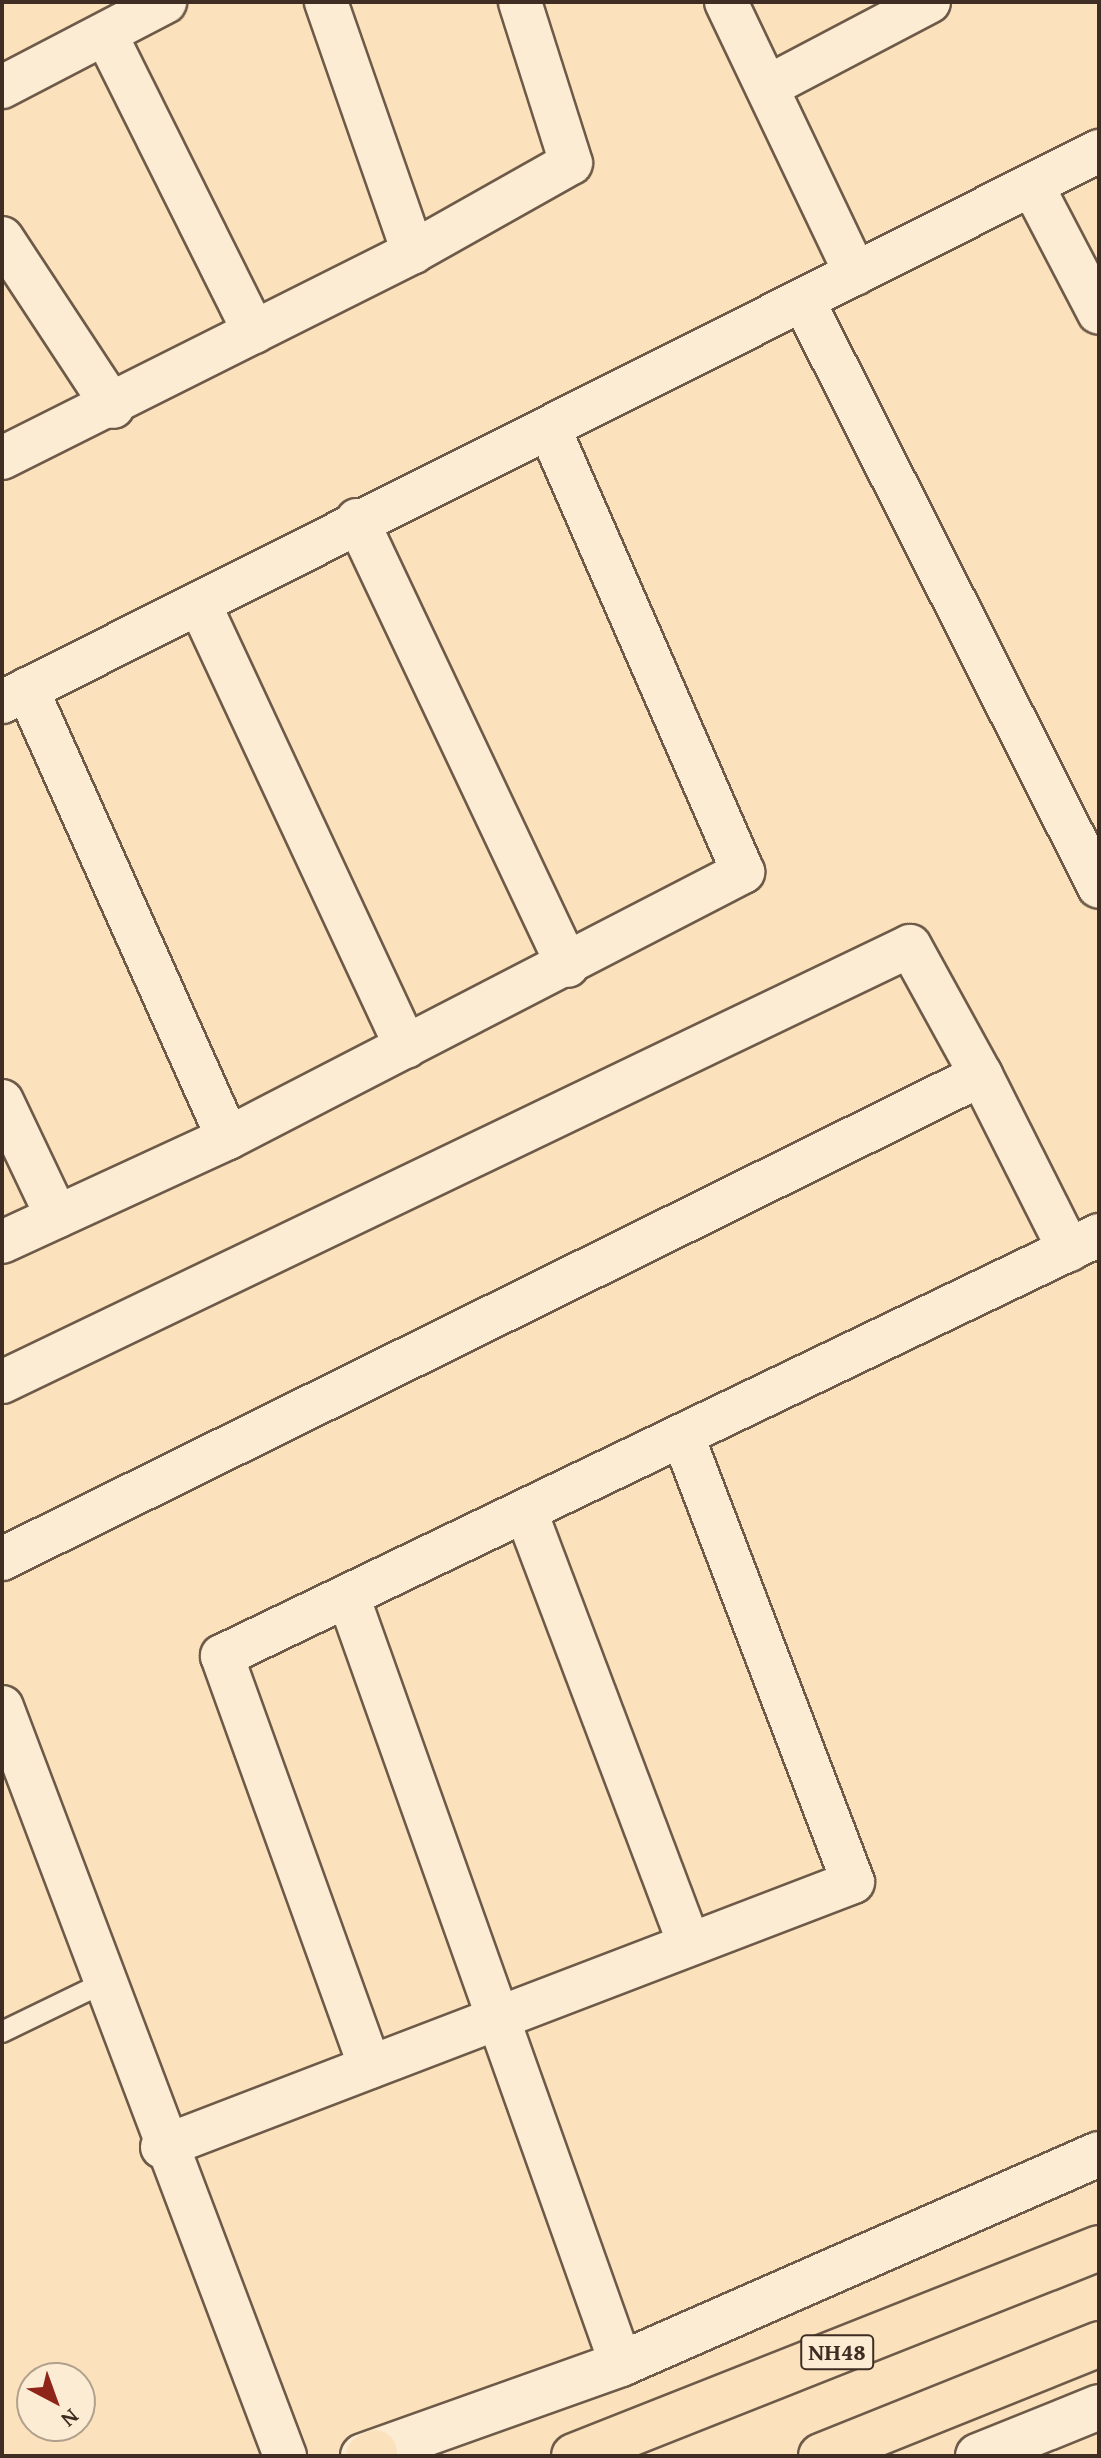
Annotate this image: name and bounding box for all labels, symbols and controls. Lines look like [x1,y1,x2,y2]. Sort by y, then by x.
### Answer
road number: NH48 [799,2332,875,2372]
north arrow [16,2362,96,2442]
text: N [54,2402,86,2436]

